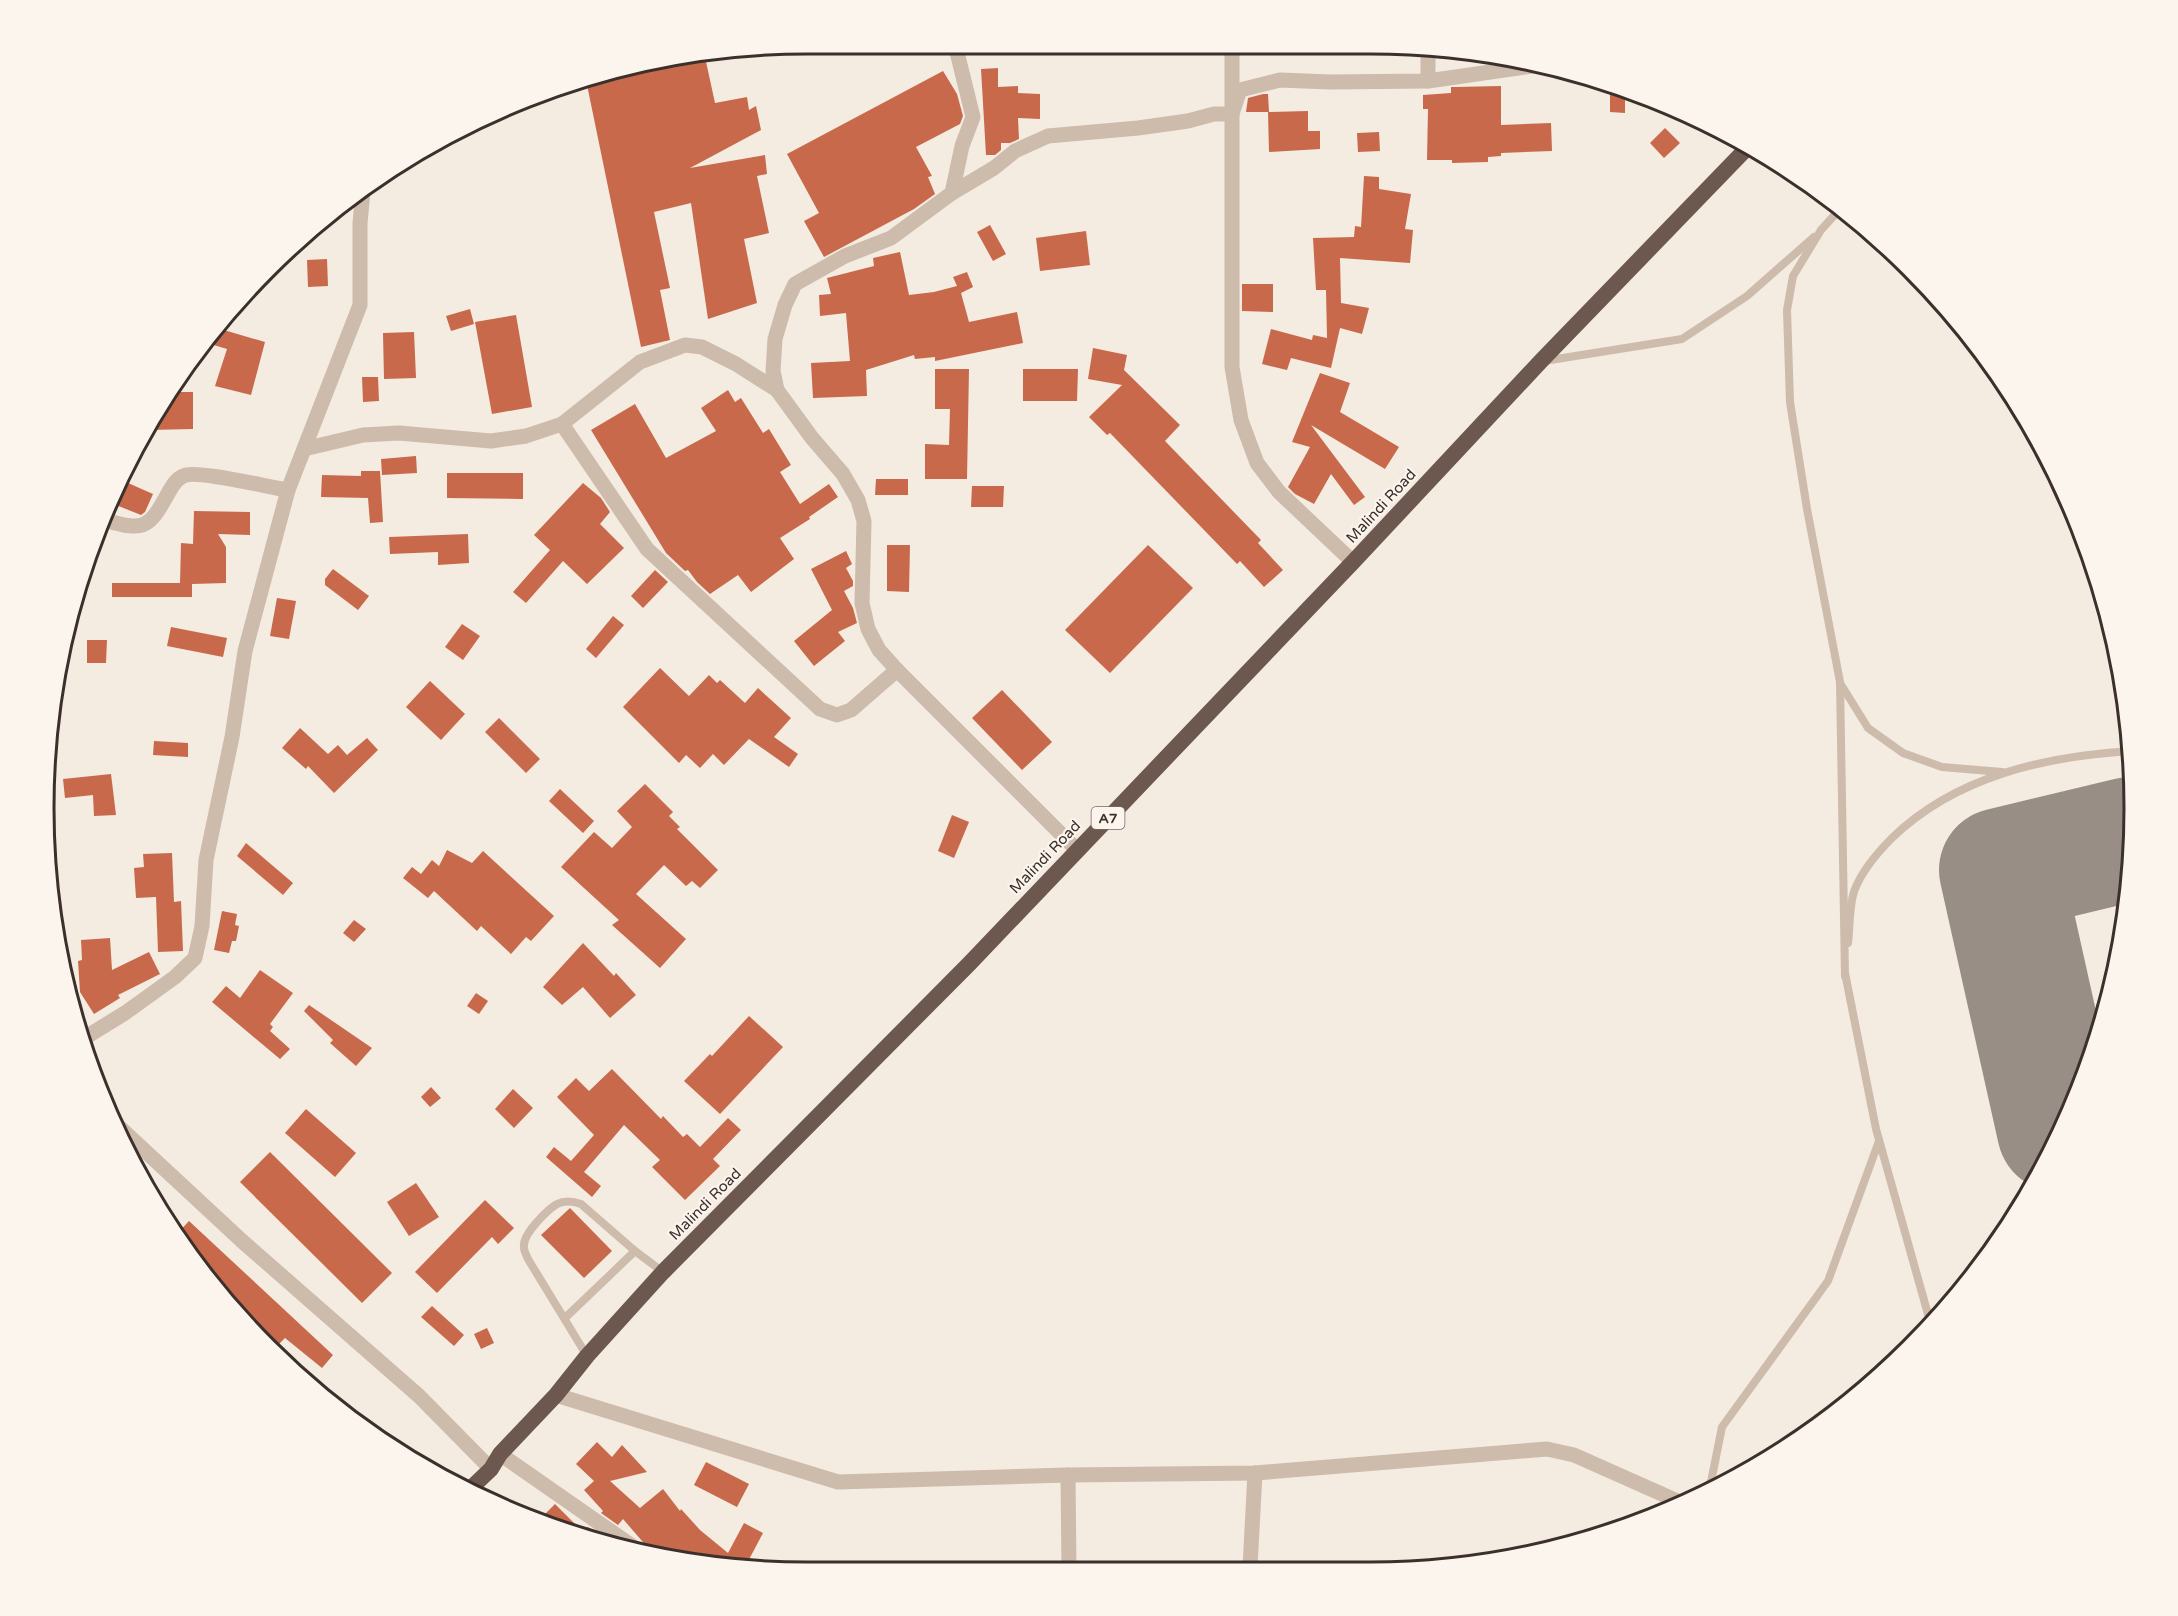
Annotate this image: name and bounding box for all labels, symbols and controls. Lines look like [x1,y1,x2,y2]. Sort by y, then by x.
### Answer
street label: Malindi Road [1342,465,1420,547]
road number: A7 [1092,807,1124,829]
street label: Malindi Road [1006,817,1084,897]
street label: Malindi Road [665,1164,745,1244]

